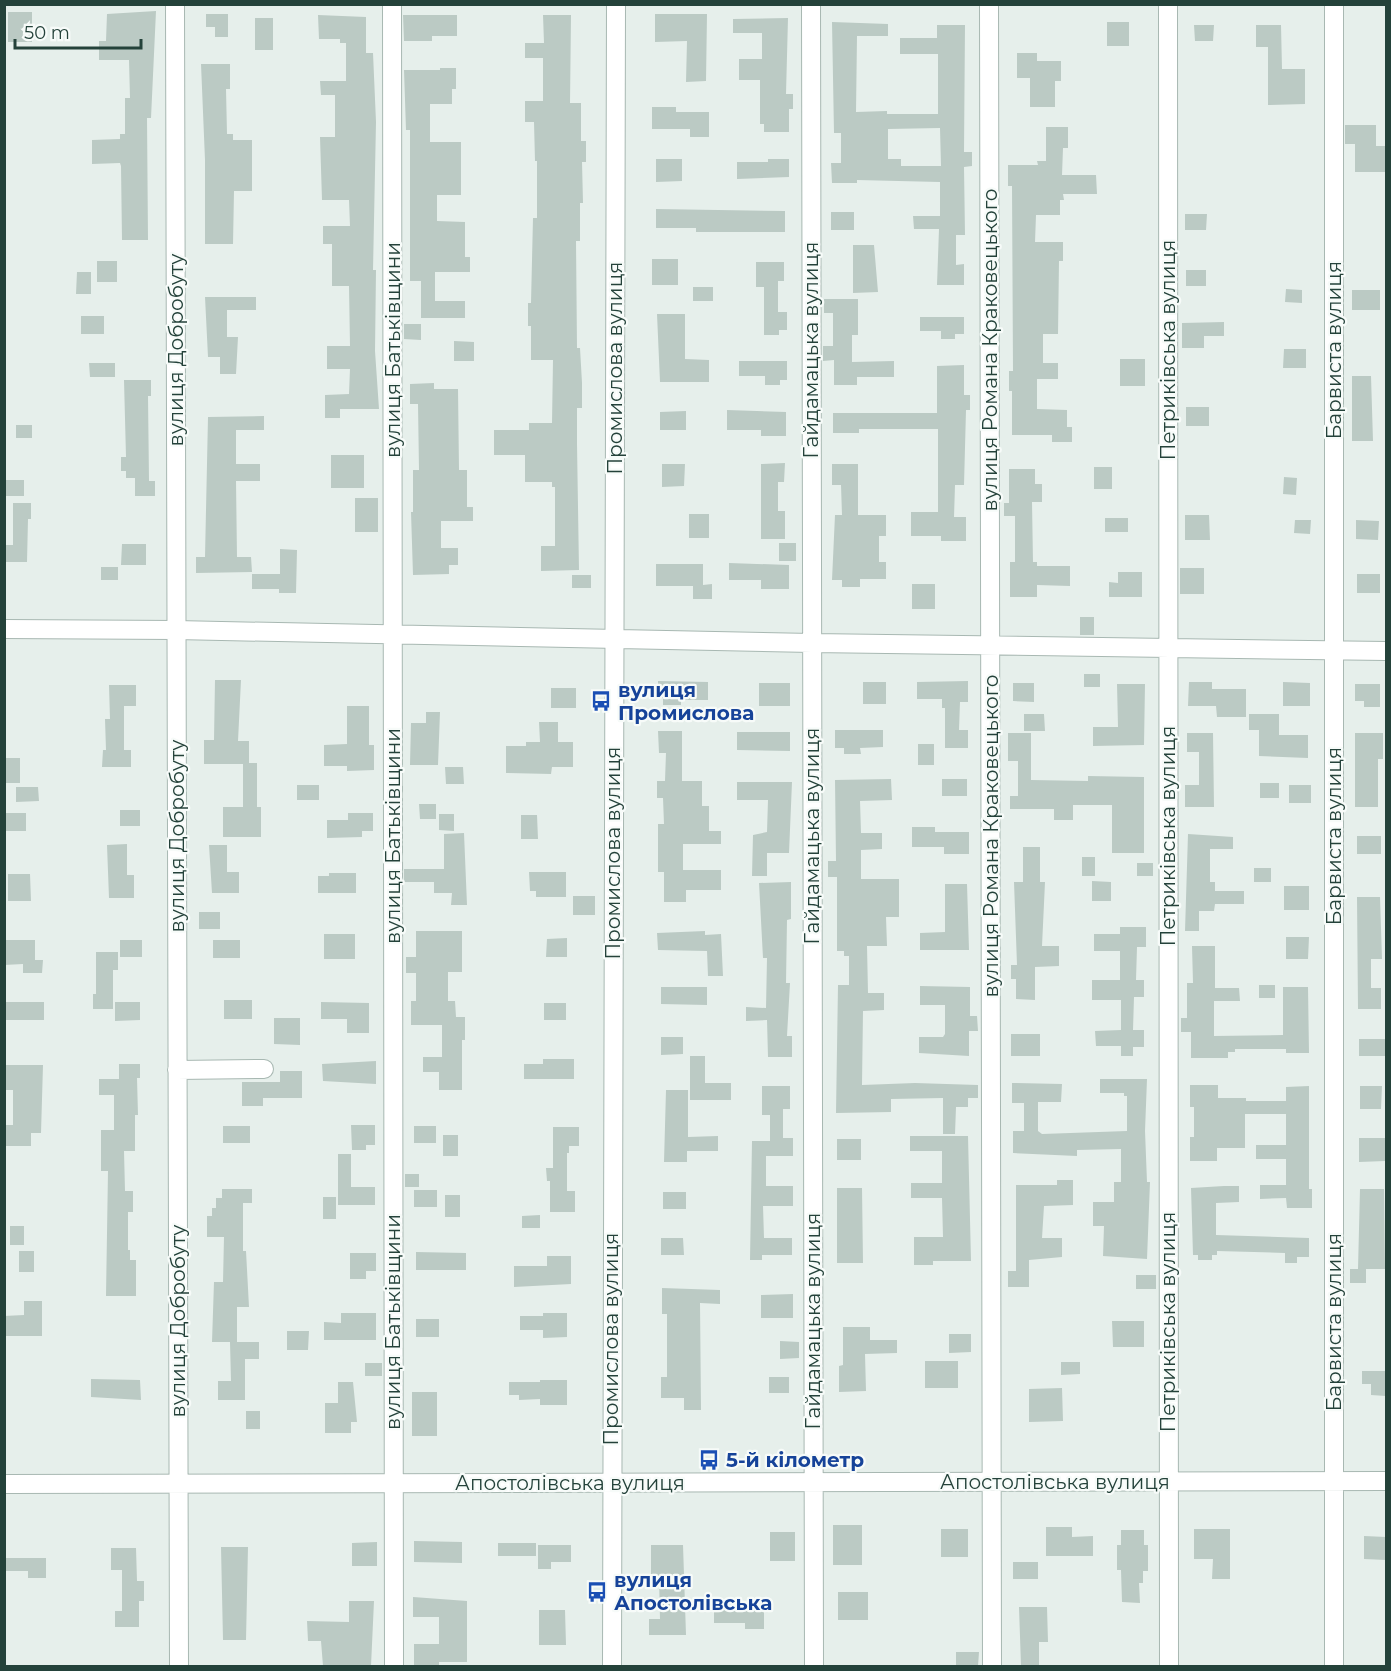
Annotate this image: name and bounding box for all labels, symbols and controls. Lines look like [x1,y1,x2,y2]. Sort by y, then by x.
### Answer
scale bar [15,12,141,50]
text: 50 m [24,22,70,44]
street label: вулиця Романа Краковецького [978,188,1002,512]
street label: Петриківська вулиця [1156,240,1180,460]
street label: вулиця Батьківщини [381,242,405,458]
street label: Гайдамацька вулиця [799,242,823,458]
street label: вулиця Добробуту [164,254,188,446]
street label: Барвиста вулиця [1322,261,1346,439]
street label: Промислова вулиця [603,262,627,474]
street label: вулиця Романа Краковецького [979,674,1003,998]
place label: вулиця Промислова [618,678,754,725]
bus stop icon: вулиця Промислова [589,689,613,713]
street label: Петриківська вулиця [1156,726,1180,946]
street label: вулиця Батьківщини [381,728,405,944]
street label: Гайдамацька вулиця [800,728,824,944]
street label: вулиця Добробуту [165,740,189,932]
street label: Промислова вулиця [601,747,625,959]
street label: Барвиста вулиця [1322,747,1346,925]
street label: Петриківська вулиця [1156,1212,1180,1432]
street label: Гайдамацька вулиця [801,1213,825,1429]
street label: вулиця Батьківщини [381,1214,405,1430]
street label: вулиця Добробуту [166,1225,190,1417]
street label: Промислова вулиця [599,1233,623,1445]
street label: Барвиста вулиця [1322,1233,1346,1411]
bus stop icon: 5-й кілометр [697,1448,721,1472]
place label: 5-й кілометр [726,1448,864,1472]
street label: Апостолівська вулиця [940,1470,1170,1494]
street label: Апостолівська вулиця [455,1471,685,1495]
place label: вулиця Апостолівська [614,1568,772,1615]
bus stop icon: вулиця Апостолівська [585,1580,609,1604]

